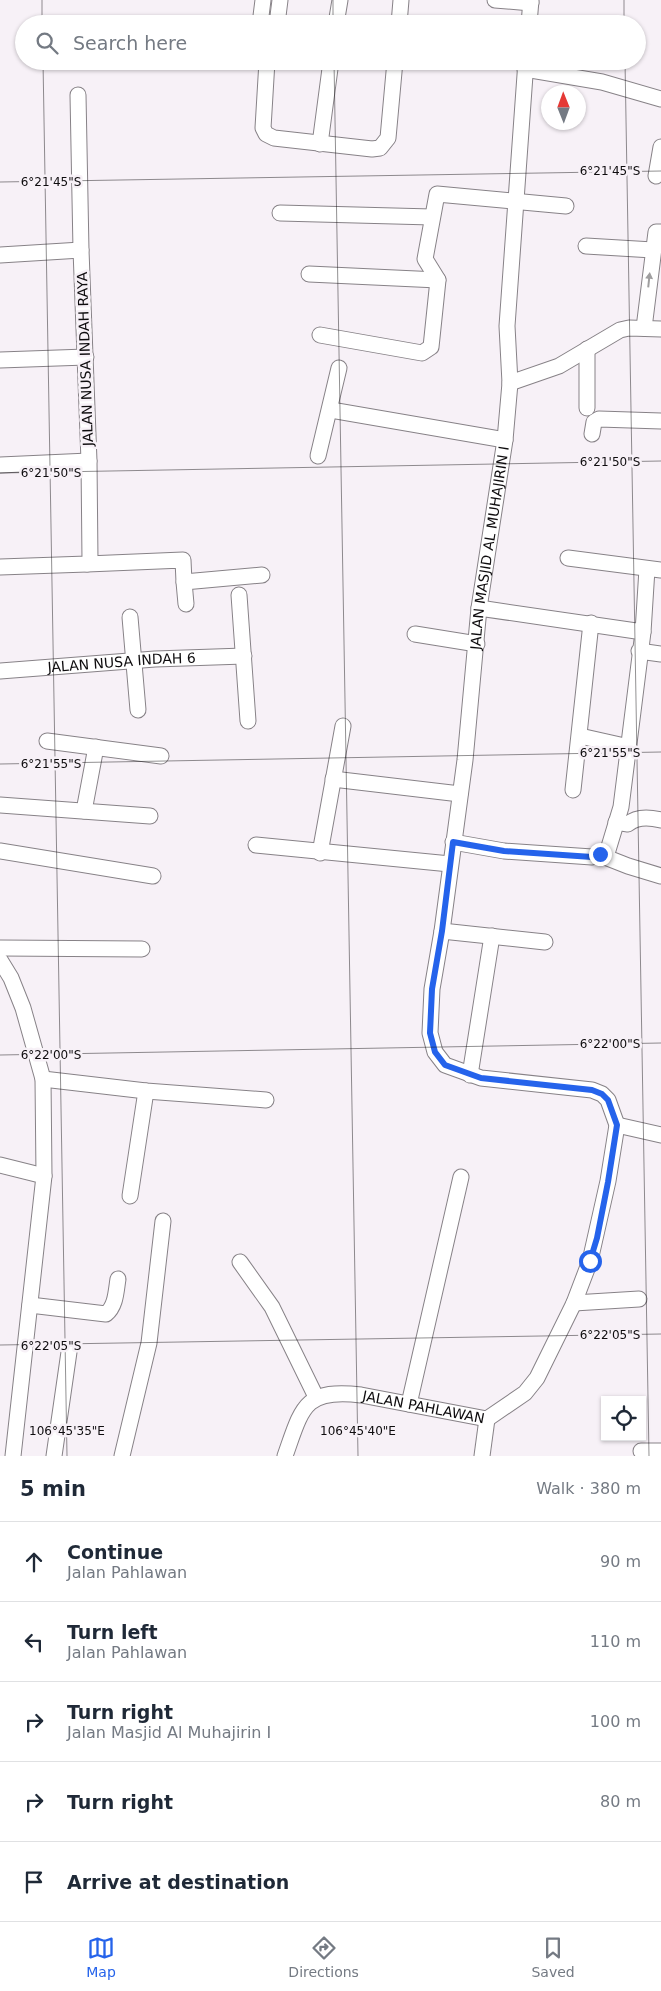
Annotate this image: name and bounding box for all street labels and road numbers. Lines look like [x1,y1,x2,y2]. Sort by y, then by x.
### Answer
street label: JALAN NUSA INDAH RAYA [74,271,96,447]
street label: JALAN MASJID AL MUHAJIRIN I [467,445,512,651]
street label: JALAN NUSA INDAH 6 [46,650,196,675]
street label: JALAN PAHLAWAN [360,1387,486,1426]

